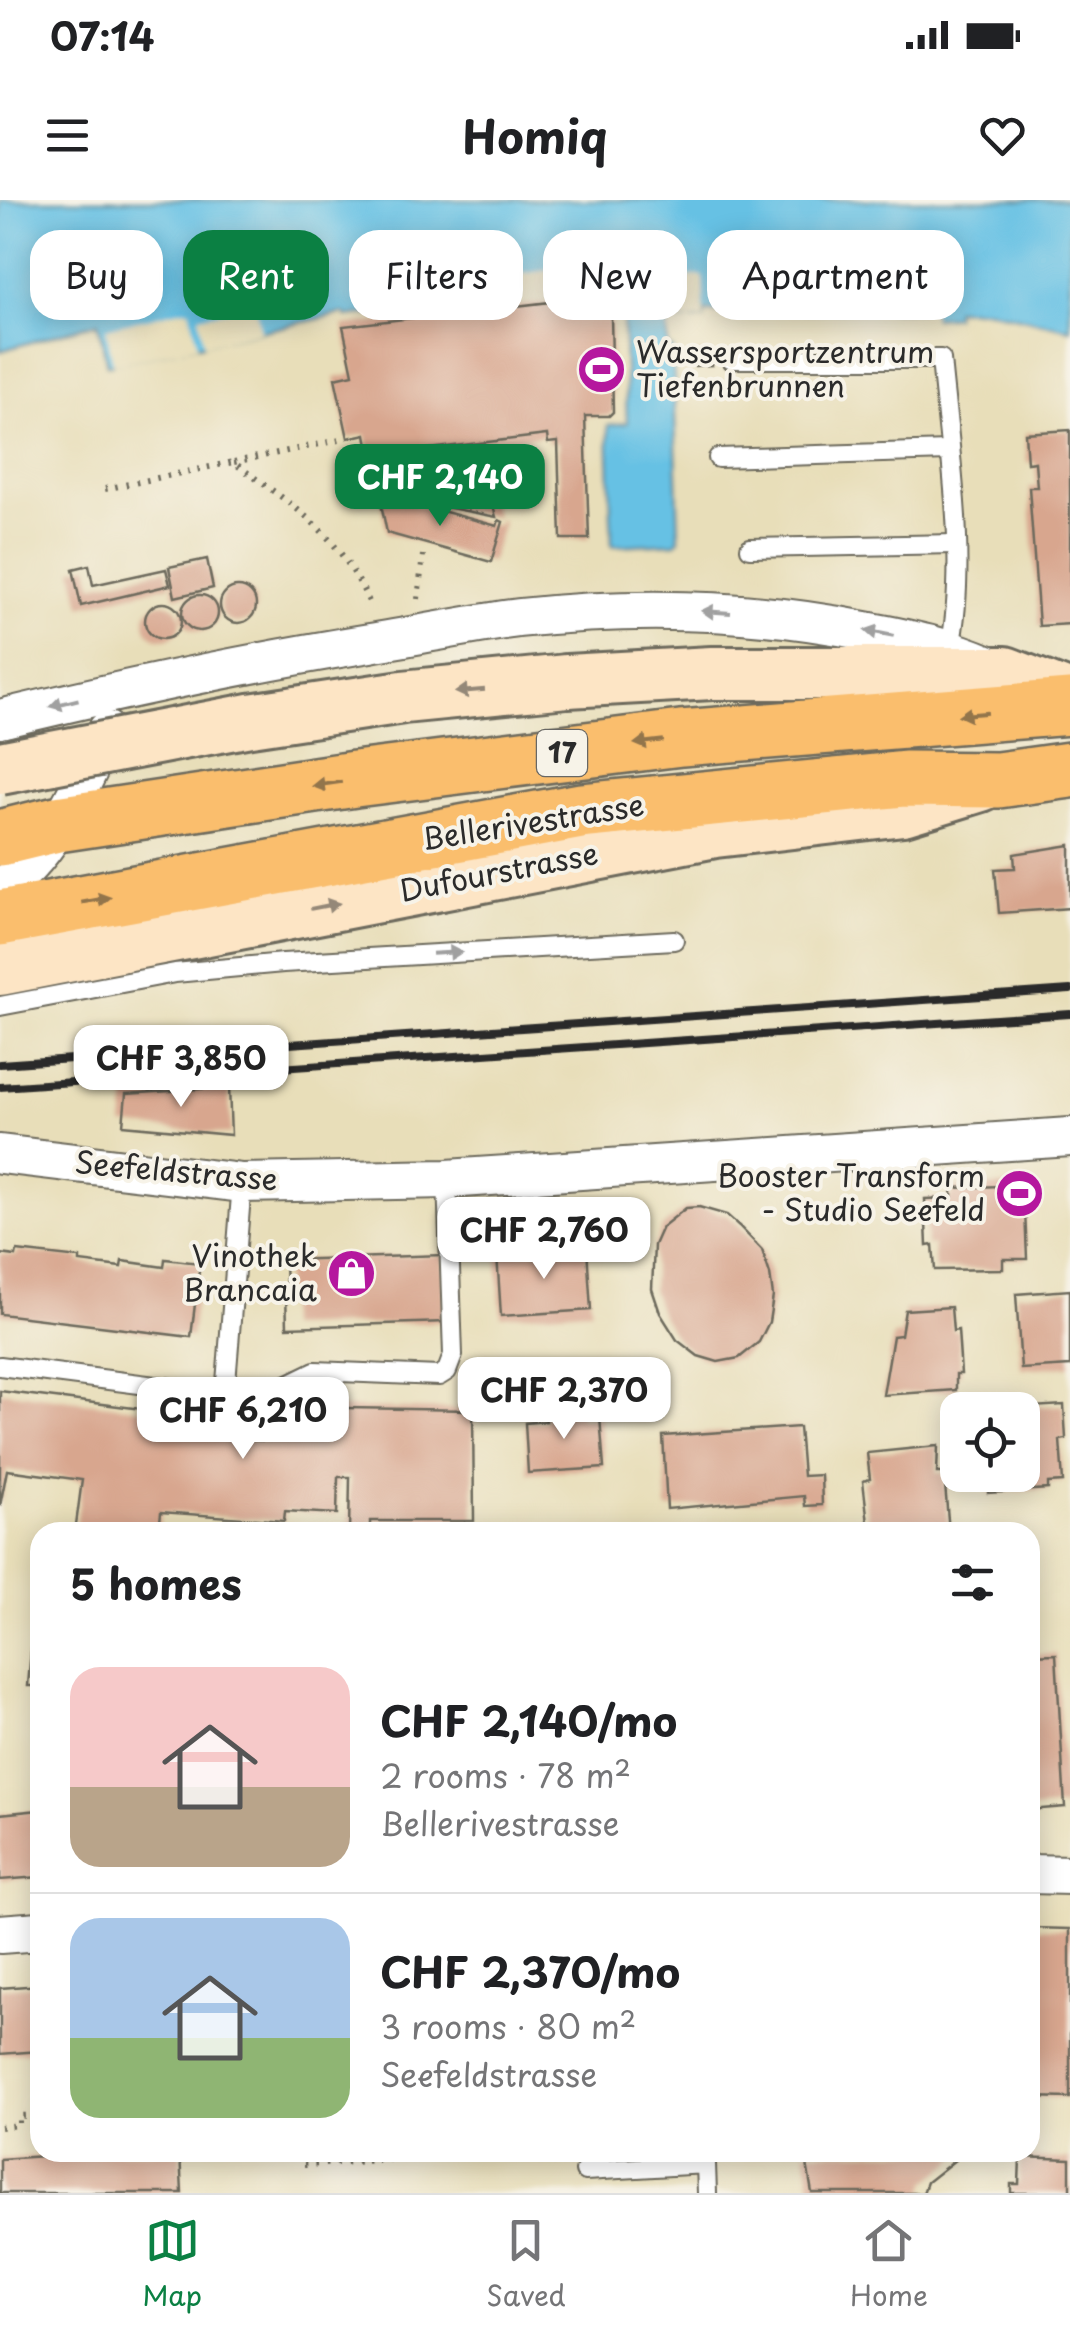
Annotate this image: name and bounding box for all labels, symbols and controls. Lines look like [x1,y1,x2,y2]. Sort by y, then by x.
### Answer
text: 07:14 [50,7,155,64]
text: Homiq [462,101,608,169]
icon: menu [40,108,95,163]
icon: heart [975,108,1030,163]
chip: Buy [30,230,163,320]
chip: Rent [183,230,329,320]
chip: Filters [349,230,523,320]
chip: New [543,230,687,320]
chip: Apartment [707,230,964,320]
place label: Wassersportzentrum Tiefenbrunnen [636,328,934,407]
sports icon: Wassersportzentrum Tiefenbrunnen [575,344,627,396]
pin: CHF 2,140 [326,444,554,529]
text: CHF 2,140 [357,452,523,500]
one-way arrow [700,604,732,620]
one-way arrow [863,625,894,641]
one-way arrow [454,683,485,699]
one-way arrow [48,696,79,711]
one-way arrow [956,707,988,723]
road number: 17 [537,730,587,776]
one-way arrow [633,734,664,750]
one-way arrow [310,776,342,792]
street label: Bellerivestrasse [418,781,647,860]
street label: Dufourstrasse [396,829,601,912]
one-way arrow [81,892,112,907]
one-way arrow [310,898,341,914]
one-way arrow [431,945,463,961]
pin: CHF 3,850 [67,1025,295,1110]
text: CHF 3,850 [96,1033,266,1081]
street label: Seefeldstrasse [73,1138,280,1201]
place label: Booster Transform - Studio Seefeld [717,1152,985,1231]
sports icon: Booster Transform - Studio Seefeld [994,1168,1046,1220]
pin: CHF 2,760 [430,1197,658,1282]
text: CHF 2,760 [459,1205,629,1253]
place label: Vinothek Brancaia [183,1232,317,1311]
shop icon: Vinothek Brancaia [326,1248,378,1300]
pin: CHF 2,370 [450,1357,678,1442]
text: CHF 2,370 [480,1365,648,1413]
pin: CHF 6,210 [129,1377,357,1462]
text: CHF 6,210 [159,1385,327,1433]
map controls [940,1392,1040,1492]
button: locate [940,1392,1040,1492]
text: 5 homes [70,1551,242,1614]
icon: filters [945,1555,1000,1610]
text: CHF 2,140/mo [380,1688,677,1751]
icon: home [150,1707,270,1827]
text: 2 rooms · 78 m² [380,1751,631,1799]
text: Bellerivestrasse [380,1799,620,1847]
text: CHF 2,370/mo [380,1939,680,2002]
icon: home [150,1958,270,2078]
text: 3 rooms · 80 m² [380,2002,636,2050]
text: Seefeldstrasse [380,2050,597,2098]
tab: Map [142,2213,202,2316]
tab: Saved [486,2213,566,2316]
tab: Home [850,2213,928,2316]

